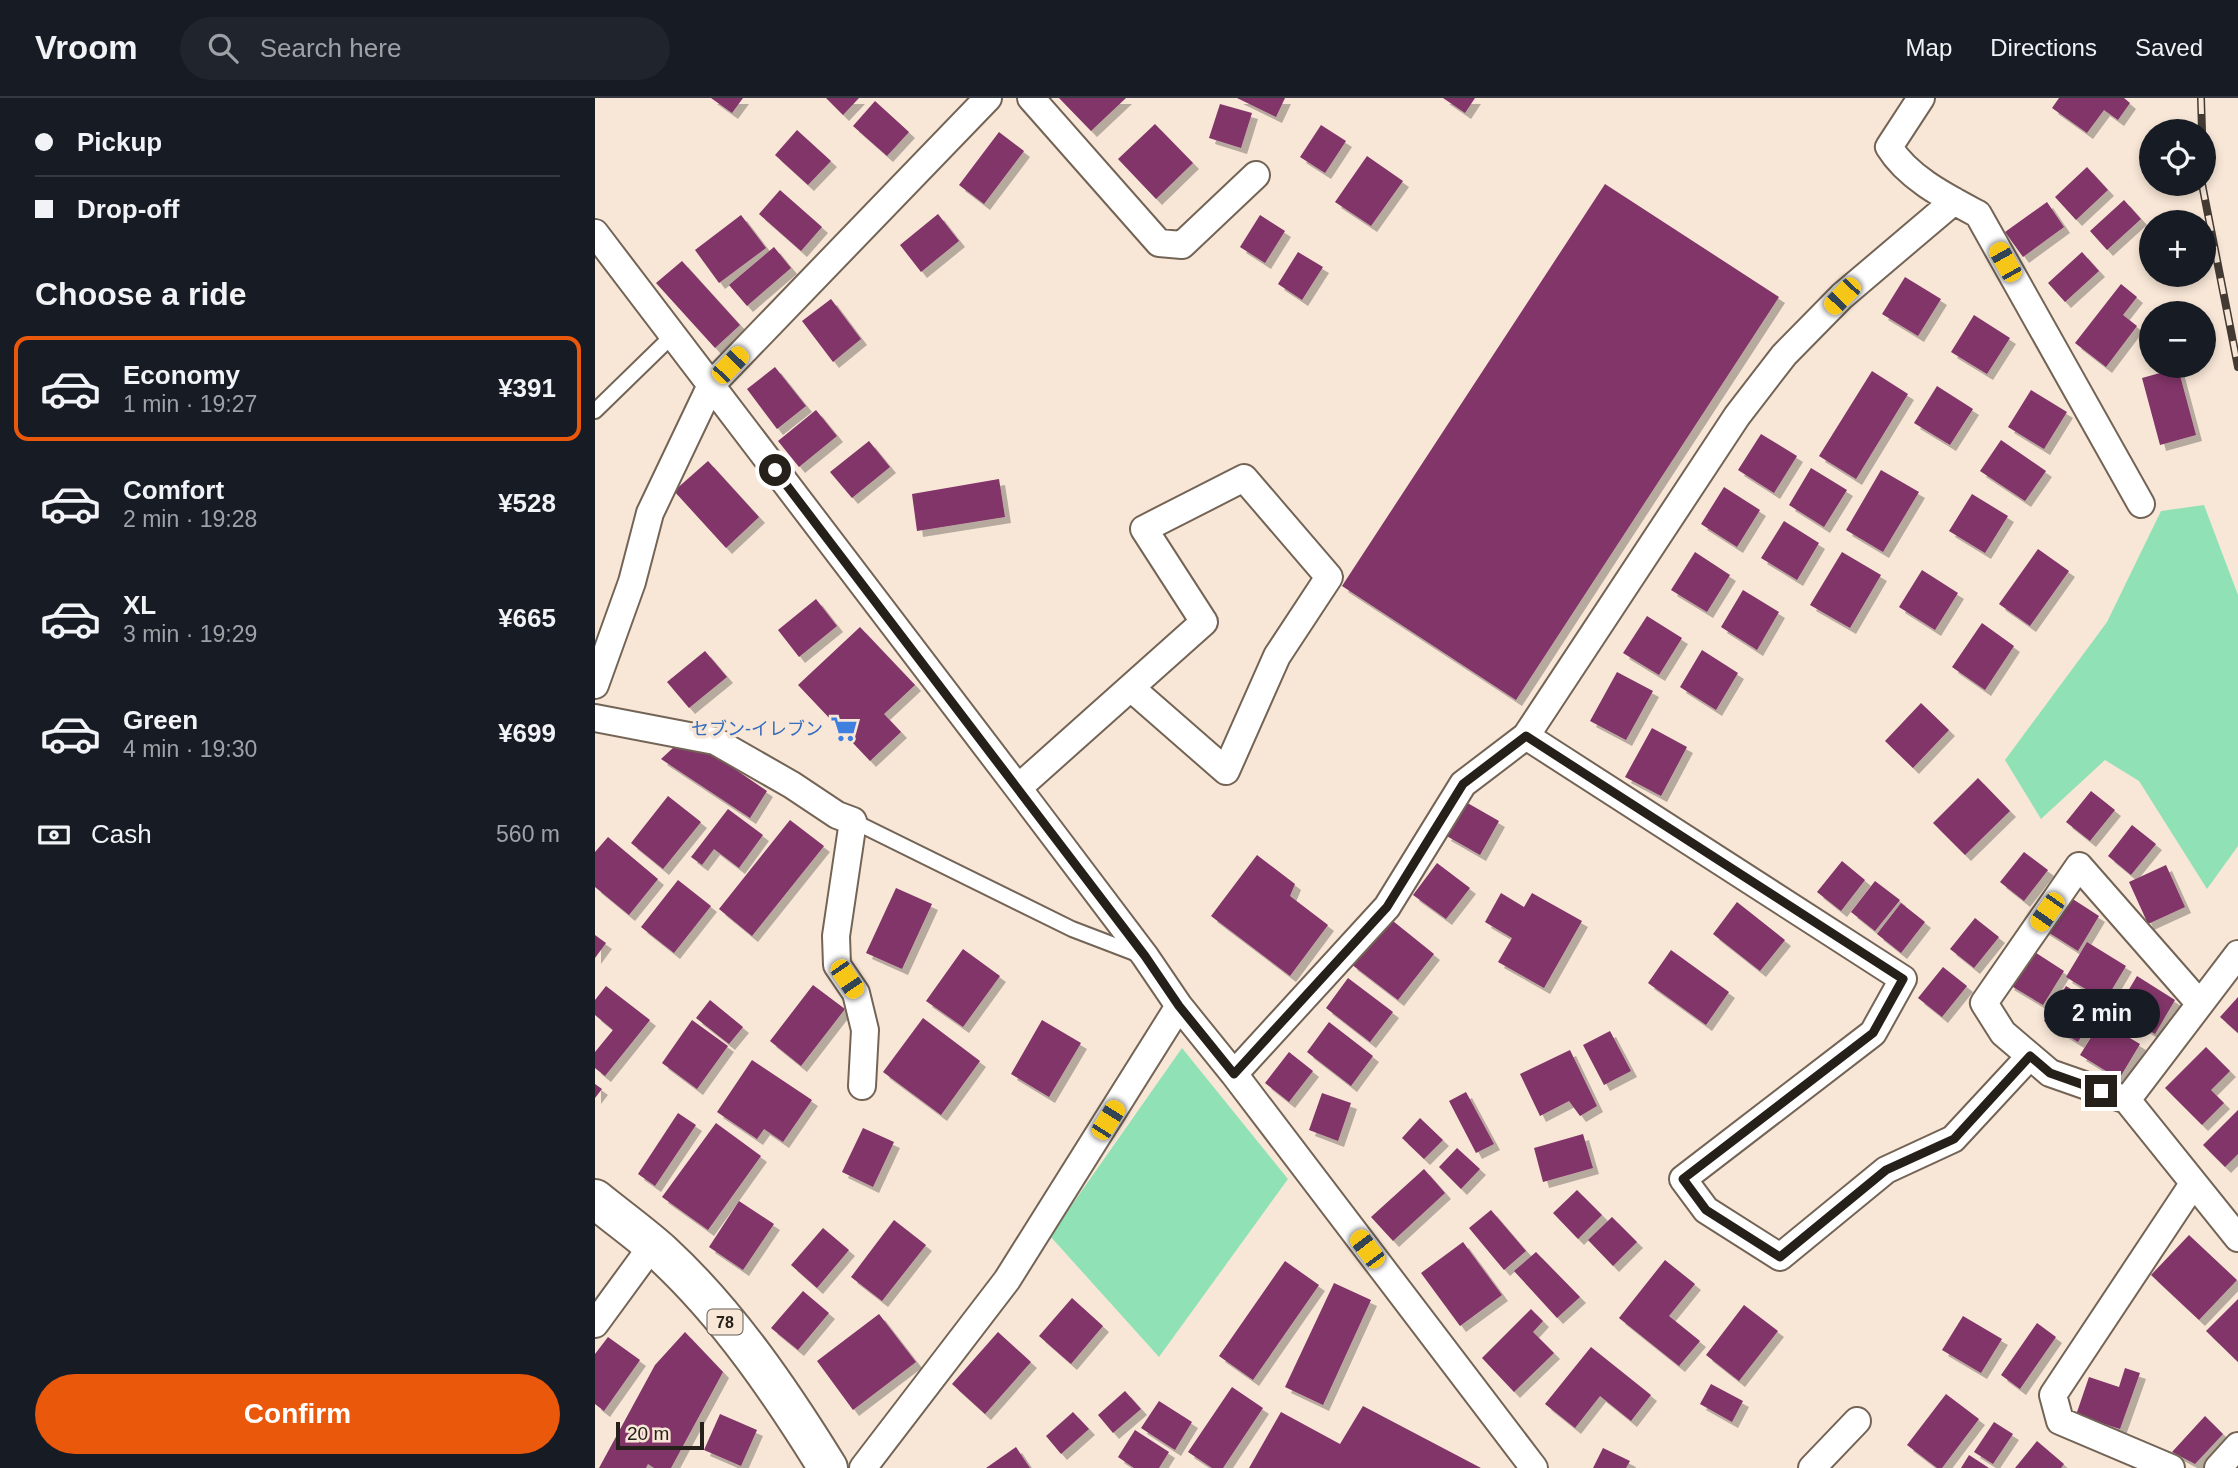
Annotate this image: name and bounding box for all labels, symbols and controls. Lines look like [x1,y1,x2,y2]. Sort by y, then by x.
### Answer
search box [180,17,670,80]
text: Vroom [35,29,138,66]
icon: search [204,29,242,67]
text: Search here [260,33,401,63]
text: Map [1906,34,1952,61]
text: Directions [1990,34,2097,61]
text: Saved [2135,34,2203,61]
map controls [2139,119,2216,378]
button: locate [2139,119,2216,196]
text: Pickup [77,127,162,157]
text: Drop-off [77,194,180,224]
button: + [2139,210,2216,287]
car [1986,239,2025,285]
car [1820,274,1865,318]
text: Choose a ride [35,276,247,312]
button: − [2139,301,2216,378]
car [708,343,753,387]
icon: car [39,357,102,420]
text: Economy [123,360,240,390]
text: ¥391 [498,373,556,403]
text: 1 min · 19:27 [123,391,257,417]
route start [759,454,791,486]
icon: car [39,472,102,535]
text: Comfort [123,475,224,505]
text: ¥528 [498,488,556,518]
text: 2 min · 19:28 [123,506,257,532]
icon: car [39,587,102,650]
text: XL [123,590,156,620]
text: ¥665 [498,603,556,633]
text: 3 min · 19:29 [123,621,257,647]
icon: car [39,702,102,765]
text: Green [123,705,198,735]
supermarket icon: セブン-イレブン [829,714,859,744]
text: ¥699 [498,718,556,748]
place label: セブン-イレブン [691,719,823,739]
text: 4 min · 19:30 [123,736,257,762]
icon: cash [35,816,73,854]
text: Cash [91,819,152,849]
text: 560 m [496,821,560,847]
car [2027,889,2068,935]
car [827,956,868,1002]
callout: 2 min [2043,990,2159,1038]
text: 2 min [2072,1000,2132,1026]
route end [2085,1075,2117,1107]
car [1088,1097,1129,1143]
car [1346,1226,1389,1272]
road number: 78 [708,1310,743,1334]
button: Confirm [35,1374,560,1454]
scale bar [616,1419,703,1451]
text: 20 m [627,1423,669,1444]

